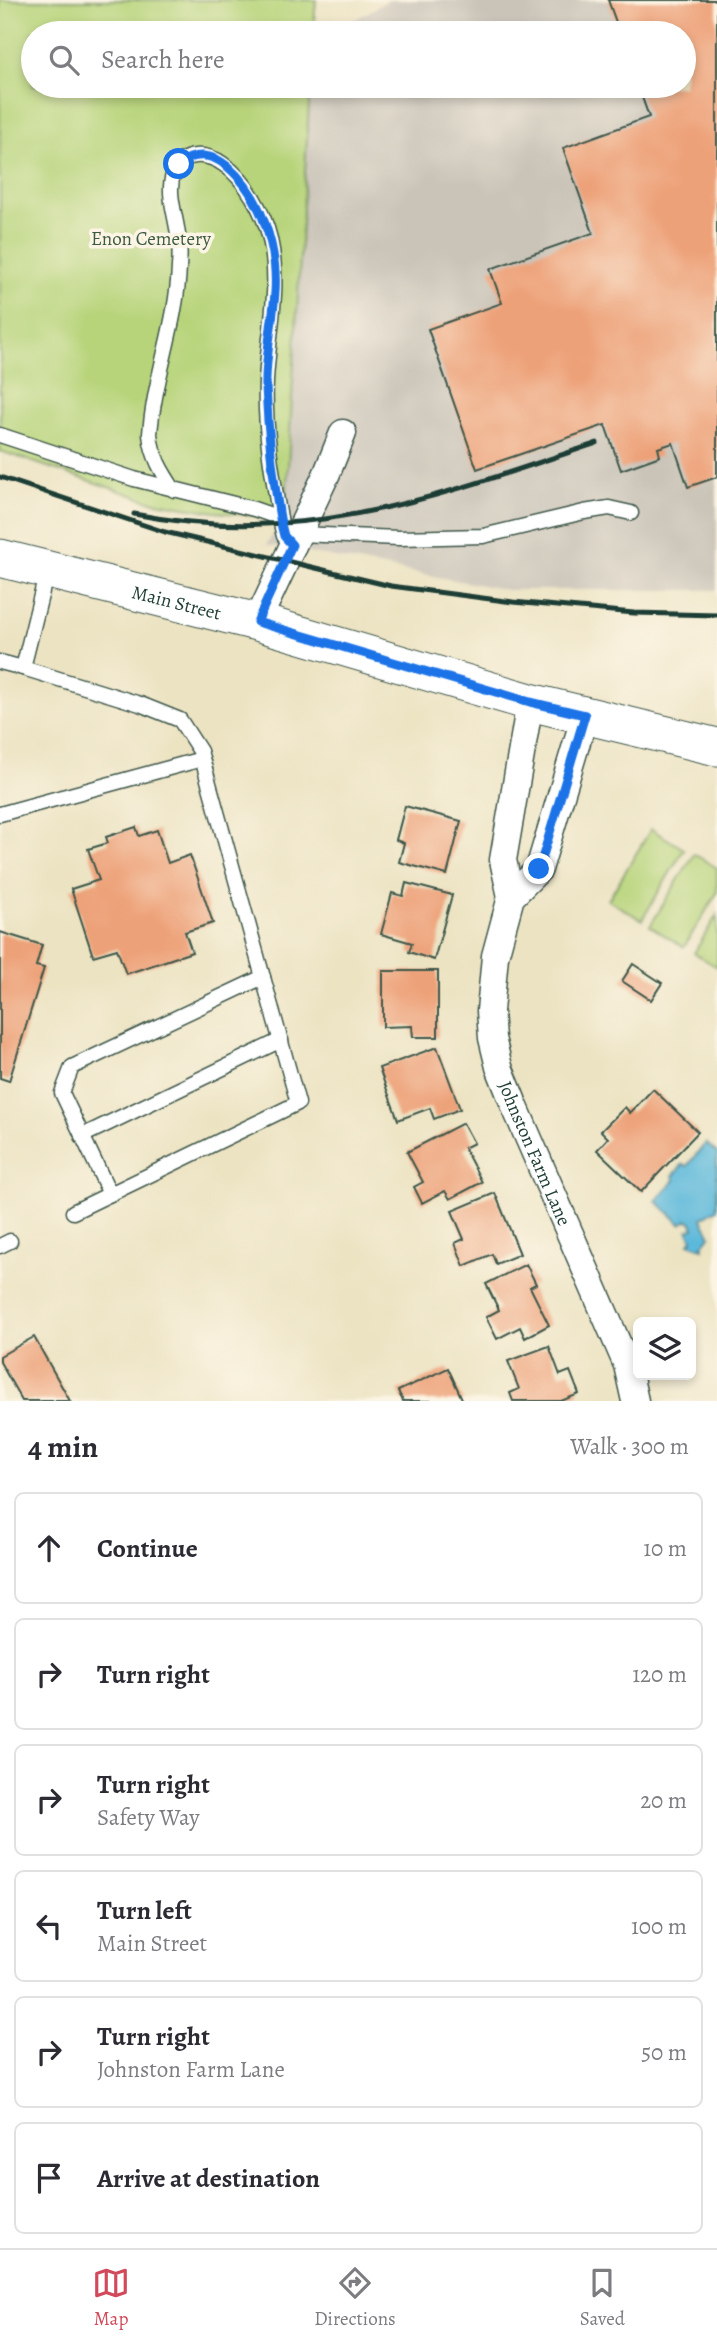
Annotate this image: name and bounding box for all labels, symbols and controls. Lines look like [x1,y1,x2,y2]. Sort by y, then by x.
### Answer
search box [21,21,696,98]
icon: search [45,41,83,79]
text: Search here [101,42,225,77]
route start [163,148,194,179]
park label: Enon Cemetery [91,226,211,252]
street label: Main Street [129,579,224,627]
route end [523,853,554,884]
street label: Johnston Farm Lane [492,1077,577,1230]
map controls [633,1317,696,1380]
button: layers [633,1317,696,1380]
text: 4 min [28,1427,98,1467]
text: Walk · 300 m [570,1431,689,1462]
icon: ahead [30,1529,68,1567]
text: Continue [97,1531,198,1566]
text: 10 m [643,1533,687,1564]
icon: right [30,1655,68,1693]
text: Turn right [97,1657,210,1692]
text: 120 m [632,1659,687,1690]
text: Turn right [97,1767,210,1802]
icon: right [30,1781,68,1819]
text: 20 m [640,1785,687,1816]
text: Safety Way [97,1802,199,1833]
text: Turn left [97,1893,192,1928]
icon: left [30,1907,68,1945]
text: 100 m [631,1911,687,1942]
text: Main Street [97,1928,207,1959]
text: Turn right [97,2019,210,2054]
icon: right [30,2033,68,2071]
text: 50 m [641,2037,687,2068]
text: Johnston Farm Lane [97,2054,285,2085]
icon: arrive [30,2159,68,2197]
text: Arrive at destination [97,2161,320,2196]
tab: Map [92,2264,130,2332]
tab: Directions [314,2264,396,2332]
tab: Saved [580,2264,625,2332]

